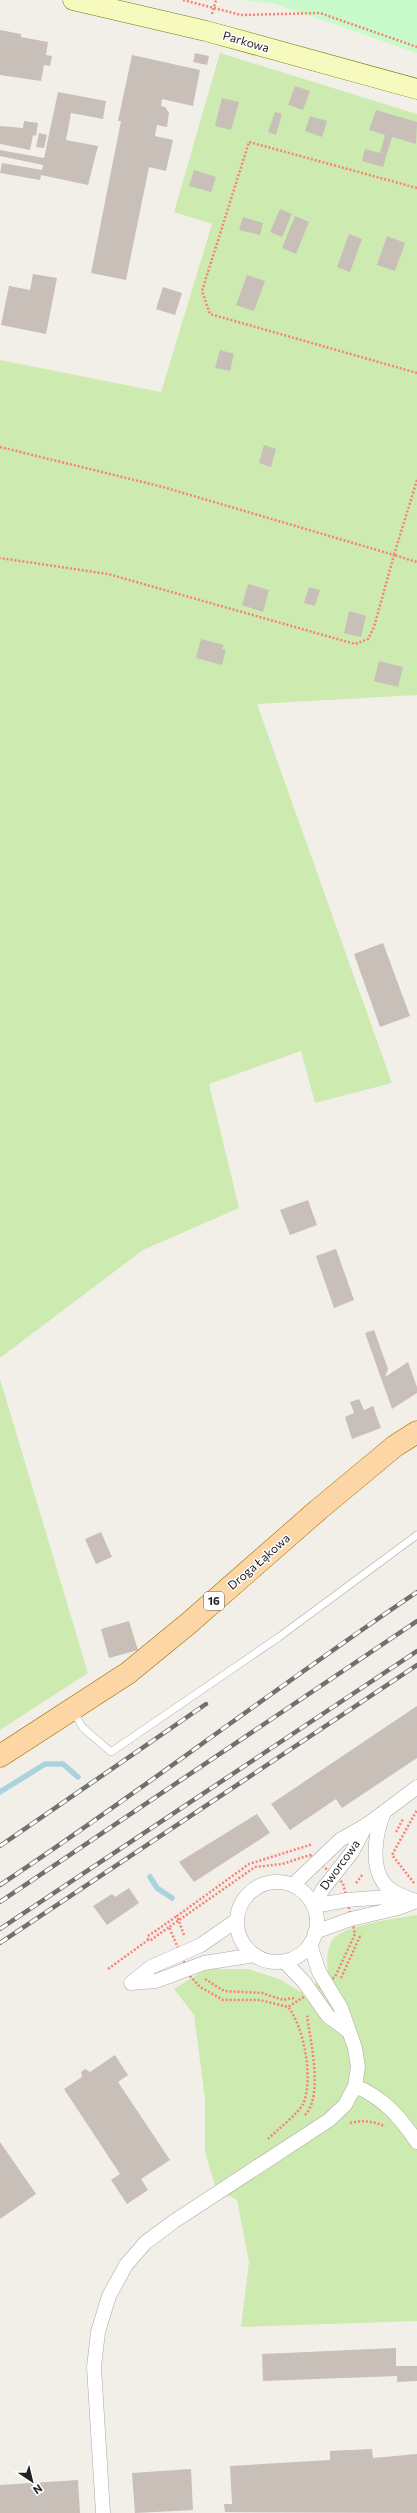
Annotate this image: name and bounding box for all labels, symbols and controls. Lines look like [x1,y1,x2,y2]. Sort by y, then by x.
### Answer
street label: Parkowa [221,28,271,54]
street label: Droga Łąkowa [224,1530,292,1592]
road number: 16 [204,1592,224,1610]
street label: Dworcowa [316,1837,362,1892]
north arrow [12,2461,52,2501]
text: N [31,2482,45,2497]

